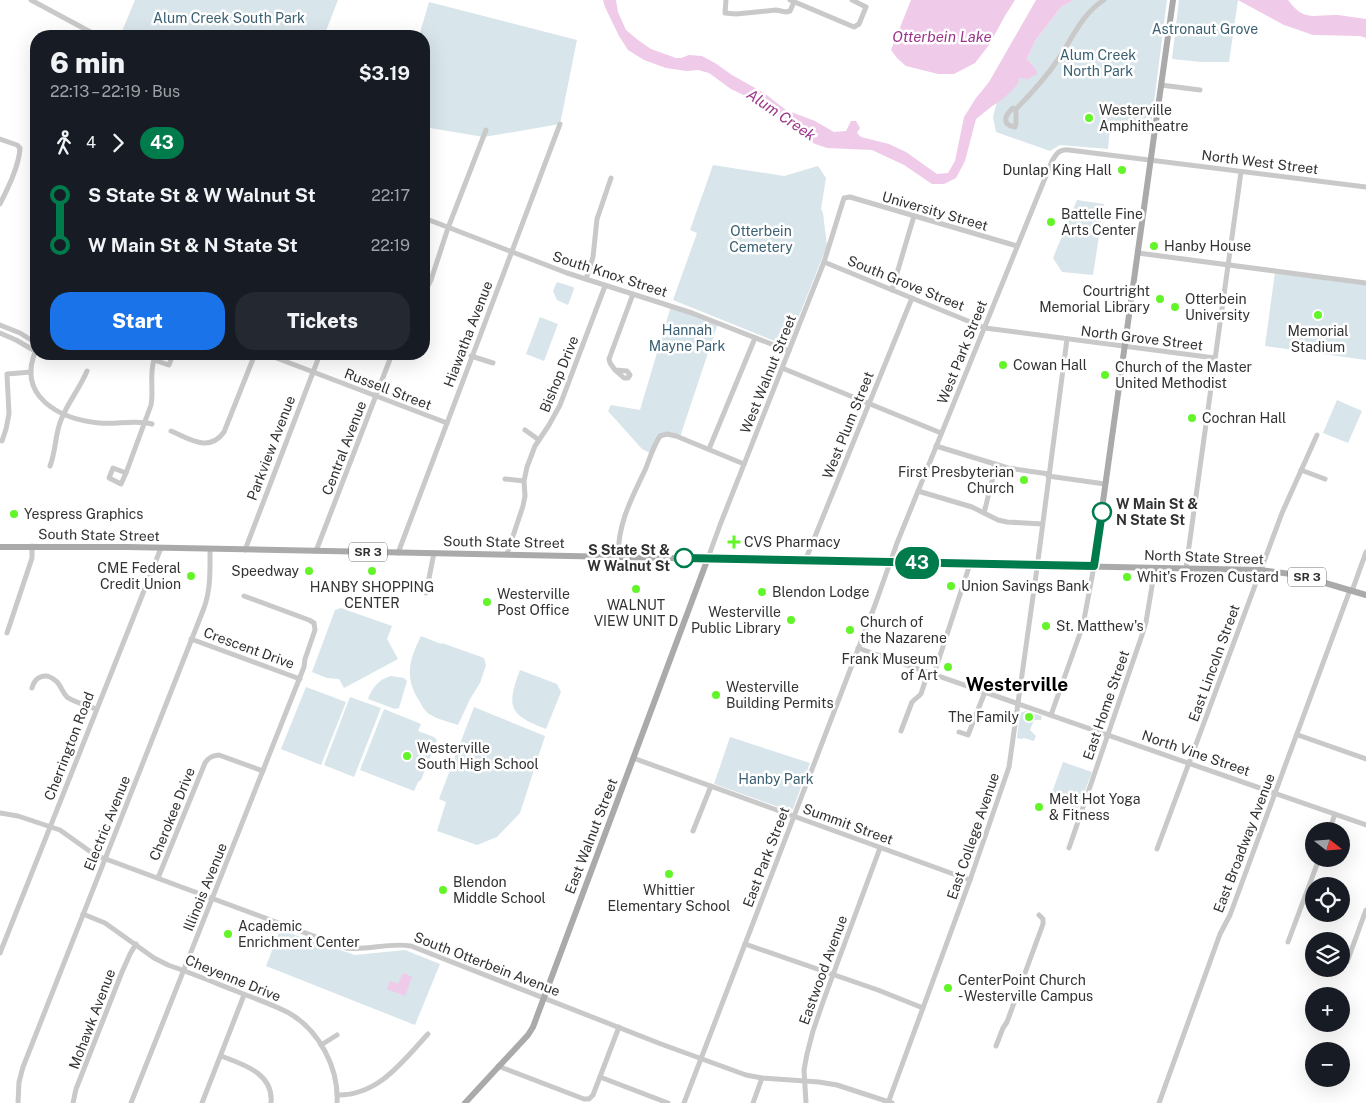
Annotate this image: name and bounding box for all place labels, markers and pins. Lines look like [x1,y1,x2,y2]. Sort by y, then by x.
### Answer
place label: Westerville Amphitheatre [1099,102,1189,134]
marker: Westerville Amphitheatre [1083,112,1095,124]
place label: Dunlap King Hall [1002,162,1112,178]
marker: Dunlap King Hall [1116,164,1128,176]
place label: Battelle Fine Arts Center [1061,206,1143,238]
marker: Battelle Fine Arts Center [1045,216,1057,228]
place label: Hanby House [1164,238,1251,254]
marker: Hanby House [1148,240,1160,252]
place label: Courtright Memorial Library [1039,283,1150,315]
place label: Otterbein University [1185,291,1251,323]
marker: Courtright Memorial Library [1154,293,1166,305]
marker: Otterbein University [1169,301,1181,313]
marker: Memorial Stadium [1312,309,1324,321]
place label: Memorial Stadium [1287,323,1349,355]
place label: Cowan Hall [1013,357,1087,373]
marker: Cowan Hall [997,359,1009,371]
place label: Church of the Master United Methodist [1115,359,1252,391]
marker: Church of the Master United Methodist [1099,369,1111,381]
place label: Cochran Hall [1202,410,1286,426]
marker: Cochran Hall [1186,412,1198,424]
place label: First Presbyterian Church [898,464,1014,496]
marker: First Presbyterian Church [1018,474,1030,486]
place label: W Main St & N State St [1116,496,1198,528]
marker: W Main St & N State St [1092,502,1112,522]
place label: Yespress Graphics [24,506,143,522]
marker: Yespress Graphics [8,508,20,520]
place label: CVS Pharmacy [744,534,841,550]
marker: CVS Pharmacy [728,536,740,548]
place label: S State St & W Walnut St [587,542,670,574]
marker: S State St & W Walnut St [674,548,694,568]
place label: CME Federal Credit Union [97,560,181,592]
place label: Speedway [231,563,300,579]
marker: Speedway [303,565,315,577]
marker: HANBY SHOPPING CENTER [366,565,378,577]
place label: Whit's Frozen Custard [1137,569,1279,585]
marker: CME Federal Credit Union [185,570,197,582]
marker: Whit's Frozen Custard [1121,571,1133,583]
place label: Union Savings Bank [961,578,1089,594]
place label: HANBY SHOPPING CENTER [310,579,434,611]
marker: Union Savings Bank [945,580,957,592]
marker: WALNUT VIEW UNIT D [630,583,642,595]
place label: Blendon Lodge [772,584,870,600]
place label: Westerville Post Office [497,586,570,618]
marker: Blendon Lodge [756,586,768,598]
marker: Westerville Post Office [481,596,493,608]
place label: WALNUT VIEW UNIT D [594,597,678,629]
place label: Westerville Public Library [691,604,781,636]
marker: Westerville Public Library [785,614,797,626]
place label: Church of the Nazarene [860,614,947,646]
place label: St. Matthew's [1056,618,1143,634]
marker: St. Matthew's [1040,620,1052,632]
marker: Church of the Nazarene [844,624,856,636]
place label: Frank Museum of Art [842,651,938,683]
marker: Frank Museum of Art [942,661,954,673]
place label: Westerville Building Permits [726,679,834,711]
marker: Westerville Building Permits [710,689,722,701]
place label: The Family [948,709,1020,725]
marker: The Family [1023,711,1035,723]
place label: Westerville South High School [417,740,539,772]
marker: Westerville South High School [401,750,413,762]
place label: Melt Hot Yoga & Fitness [1049,791,1141,823]
marker: Melt Hot Yoga & Fitness [1033,801,1045,813]
marker: Whittier Elementary School [663,868,675,880]
place label: Blendon Middle School [453,874,546,906]
place label: Whittier Elementary School [608,882,730,914]
marker: Blendon Middle School [437,884,449,896]
place label: Academic Enrichment Center [238,918,360,950]
marker: Academic Enrichment Center [222,928,234,940]
place label: CenterPoint Church - Westerville Campus [958,972,1093,1004]
marker: CenterPoint Church - Westerville Campus [942,982,954,994]

